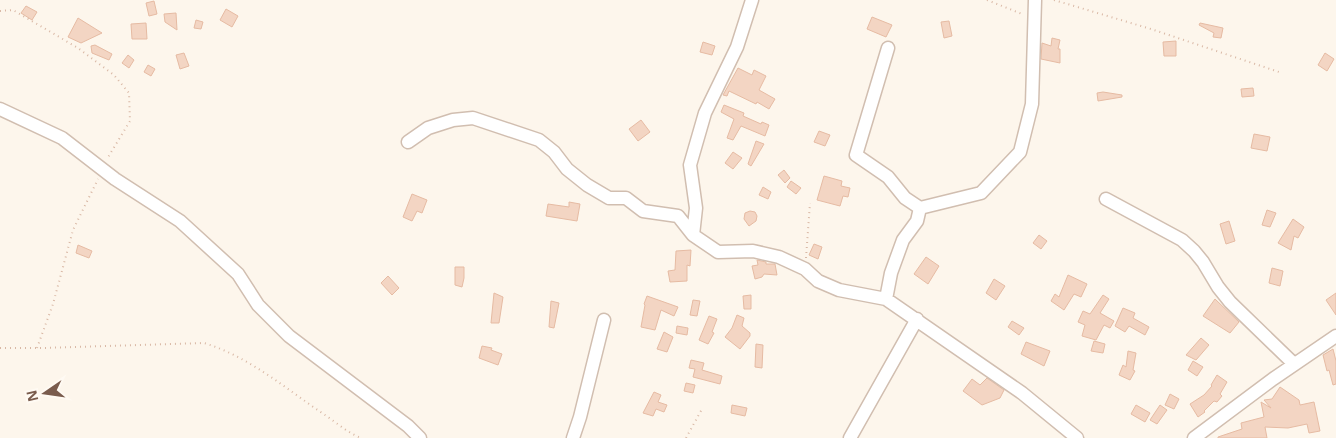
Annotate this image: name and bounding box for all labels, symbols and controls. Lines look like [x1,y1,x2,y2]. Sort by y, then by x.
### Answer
north arrow [20,368,70,418]
text: N [21,388,42,404]

